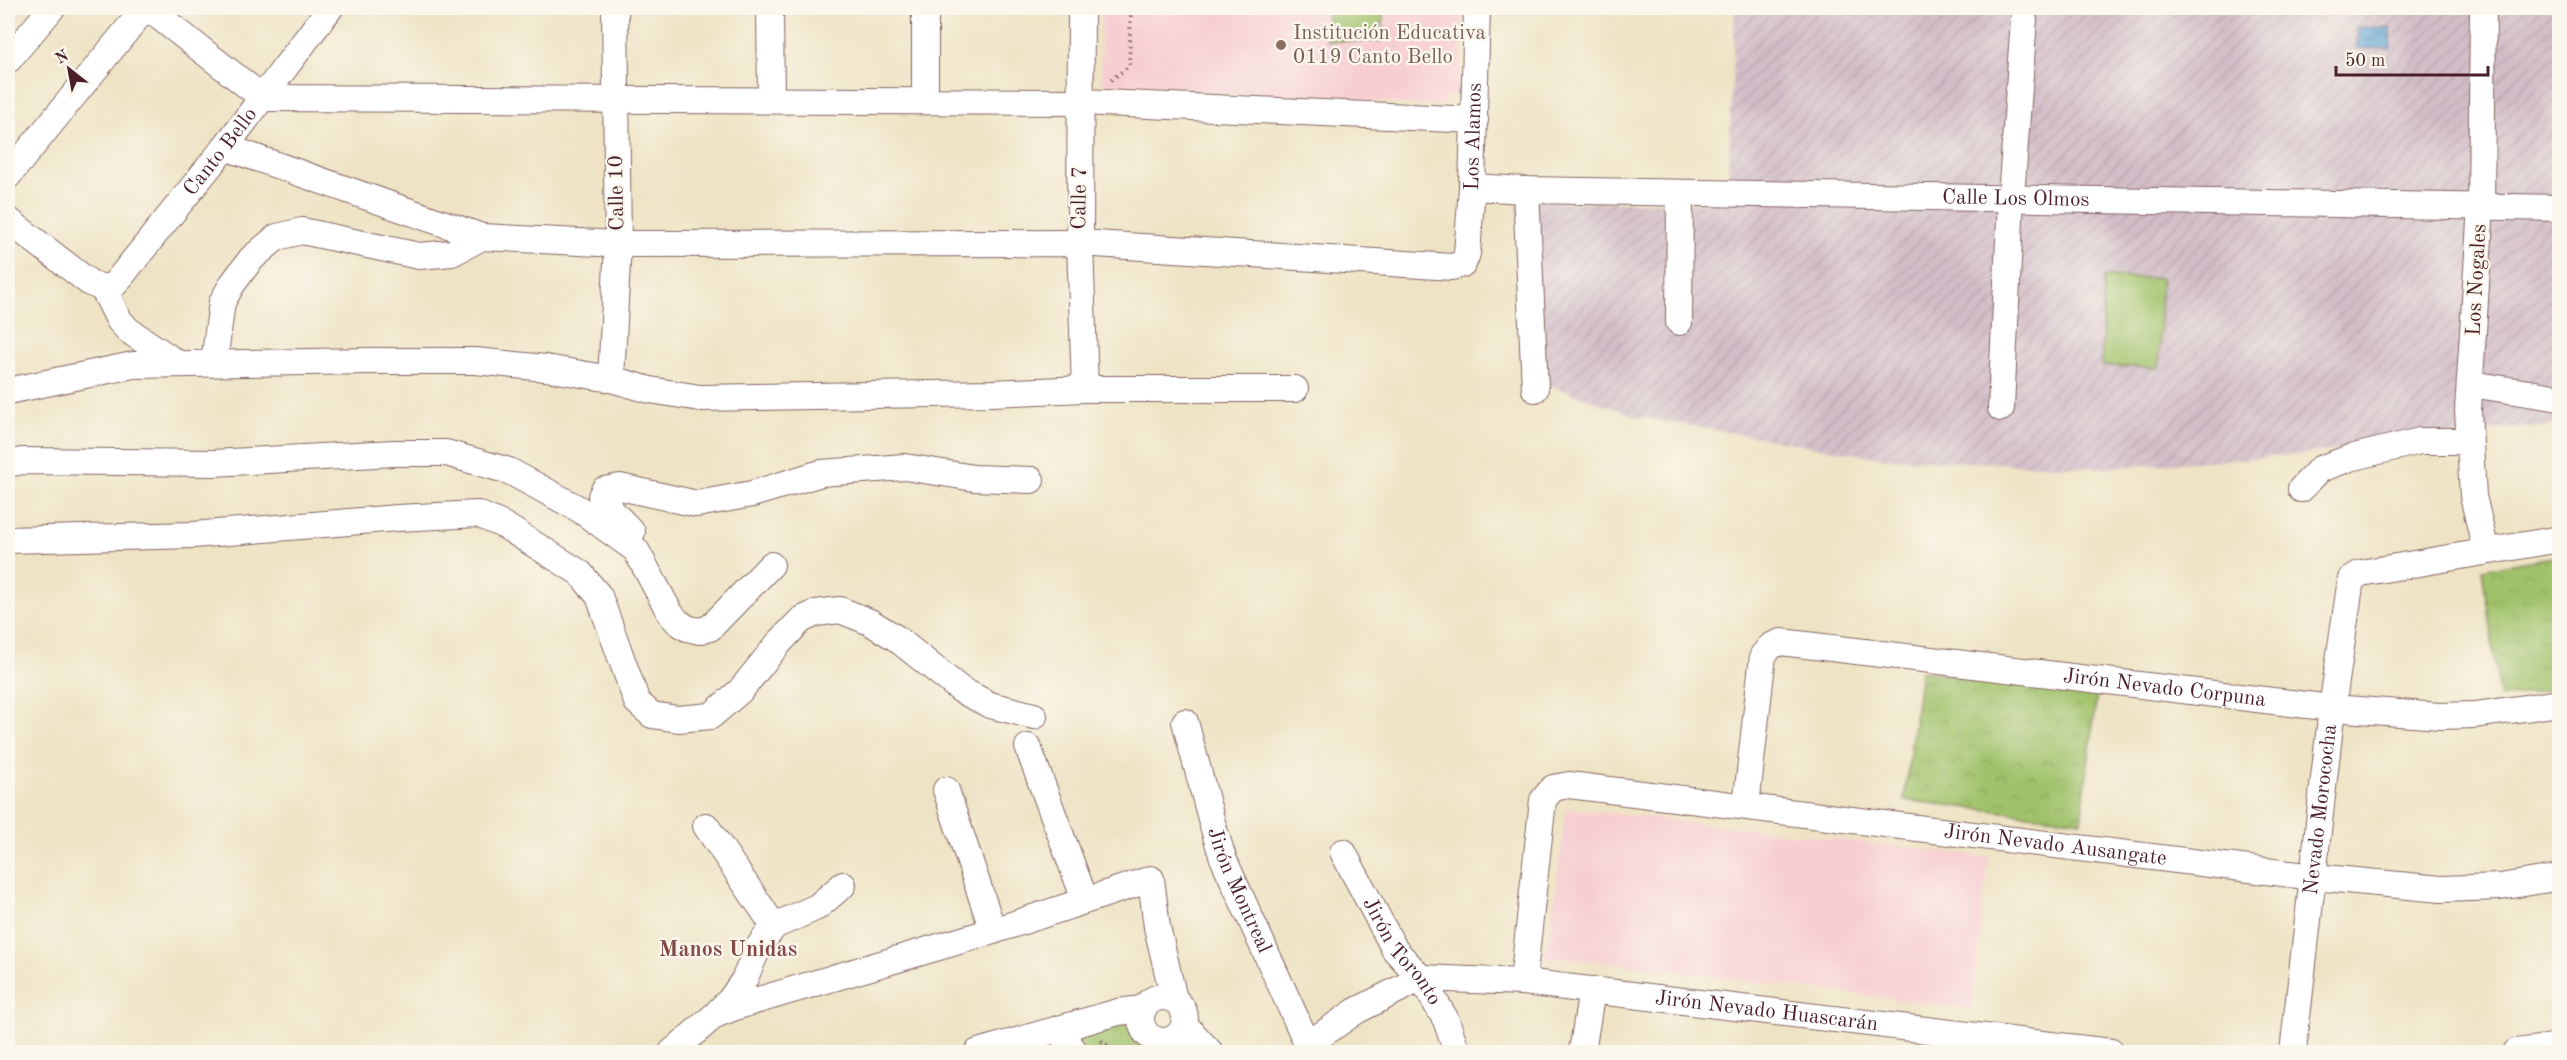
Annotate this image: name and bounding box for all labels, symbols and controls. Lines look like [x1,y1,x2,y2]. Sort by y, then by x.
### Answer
place label: Institución Educativa 0119 Canto Bello [1293,23,1486,68]
marker: Institución Educativa 0119 Canto Bello [1274,38,1288,52]
north arrow [39,39,99,99]
scale bar [2336,39,2488,77]
text: N [53,47,72,68]
text: 50 m [2345,52,2385,70]
street label: Los Alamos [1461,82,1485,191]
street label: Canto Bello [180,104,261,200]
street label: Calle 10 [606,155,628,231]
street label: Calle 7 [1069,166,1091,230]
street label: Calle Los Olmos [1942,187,2090,210]
street label: Los Nogales [2464,223,2490,337]
street label: Jirón Nevado Corpuna [2062,665,2267,711]
street label: Nevado Morococha [2300,723,2341,896]
street label: Jirón Nevado Ausangate [1943,821,2168,869]
street label: Jirón Montreal [1204,825,1275,956]
street label: Jirón Toronto [1359,894,1445,1009]
district label: Manos Unidas [659,939,797,961]
street label: Jirón Nevado Huascarán [1654,987,1879,1035]

